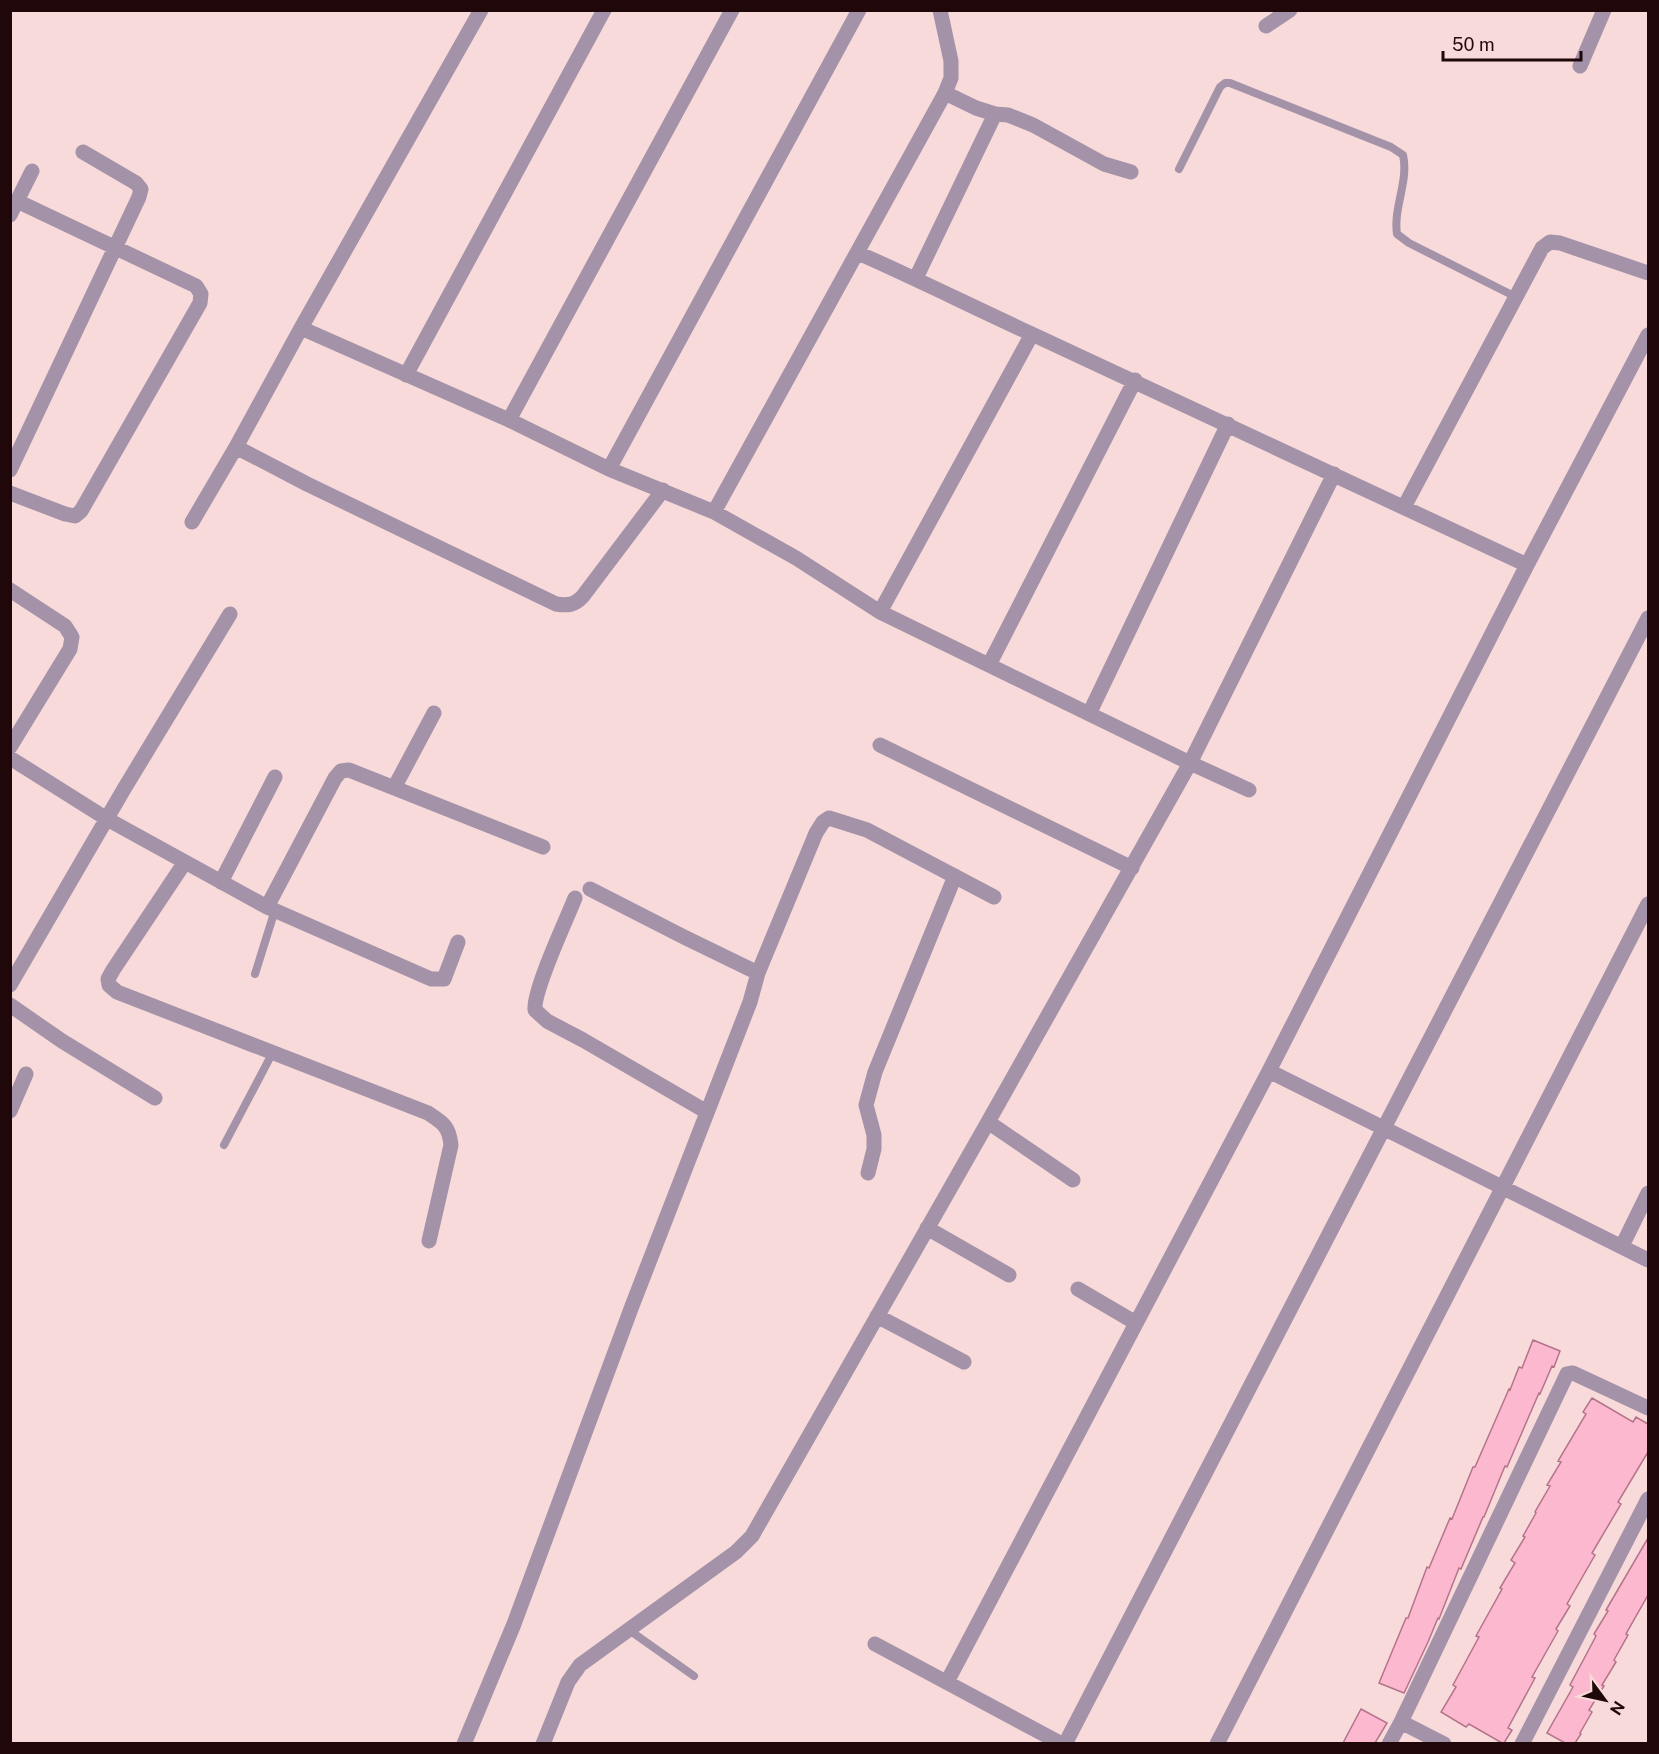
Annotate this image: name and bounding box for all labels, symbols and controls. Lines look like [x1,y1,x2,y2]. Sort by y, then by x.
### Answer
scale bar [1443,24,1581,62]
text: 50 m [1452,34,1495,55]
north arrow [1575,1670,1635,1730]
text: N [1606,1697,1629,1718]

